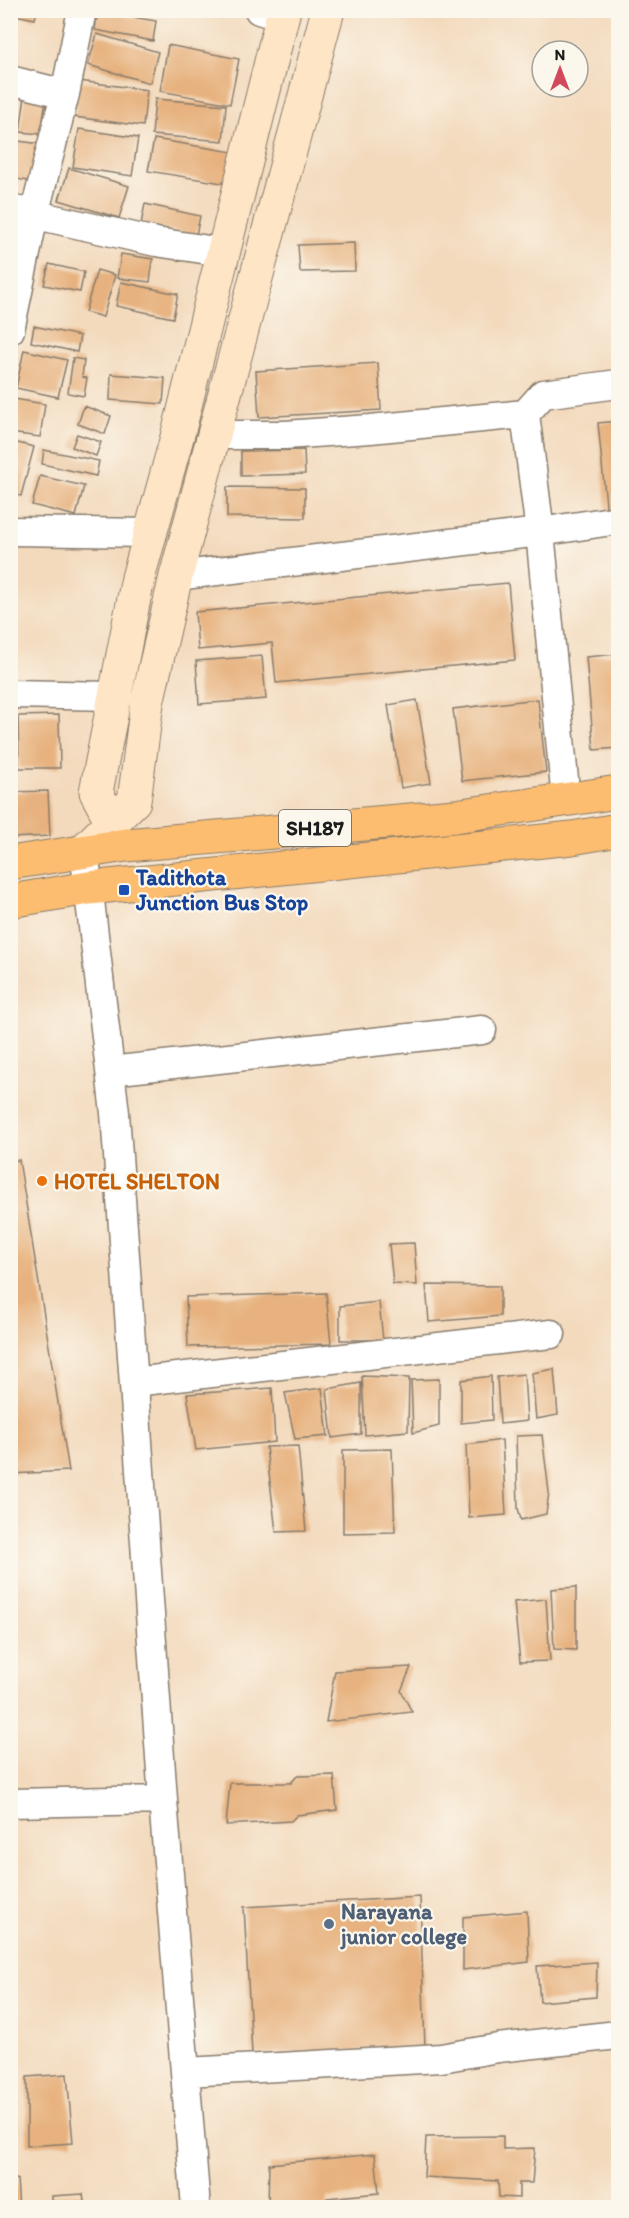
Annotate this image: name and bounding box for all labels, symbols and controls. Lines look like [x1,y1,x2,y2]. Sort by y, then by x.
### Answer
north arrow [530,39,590,99]
text: N [555,45,565,64]
road number: SH187 [279,810,351,846]
place label: Tadithota Junction Bus Stop [135,864,309,916]
marker: Tadithota Junction Bus Stop [117,883,131,897]
place label: HOTEL SHELTON [54,1168,220,1195]
marker: HOTEL SHELTON [35,1174,49,1188]
place label: Narayana junior college [340,1898,468,1950]
marker: Narayana junior college [322,1917,336,1931]

